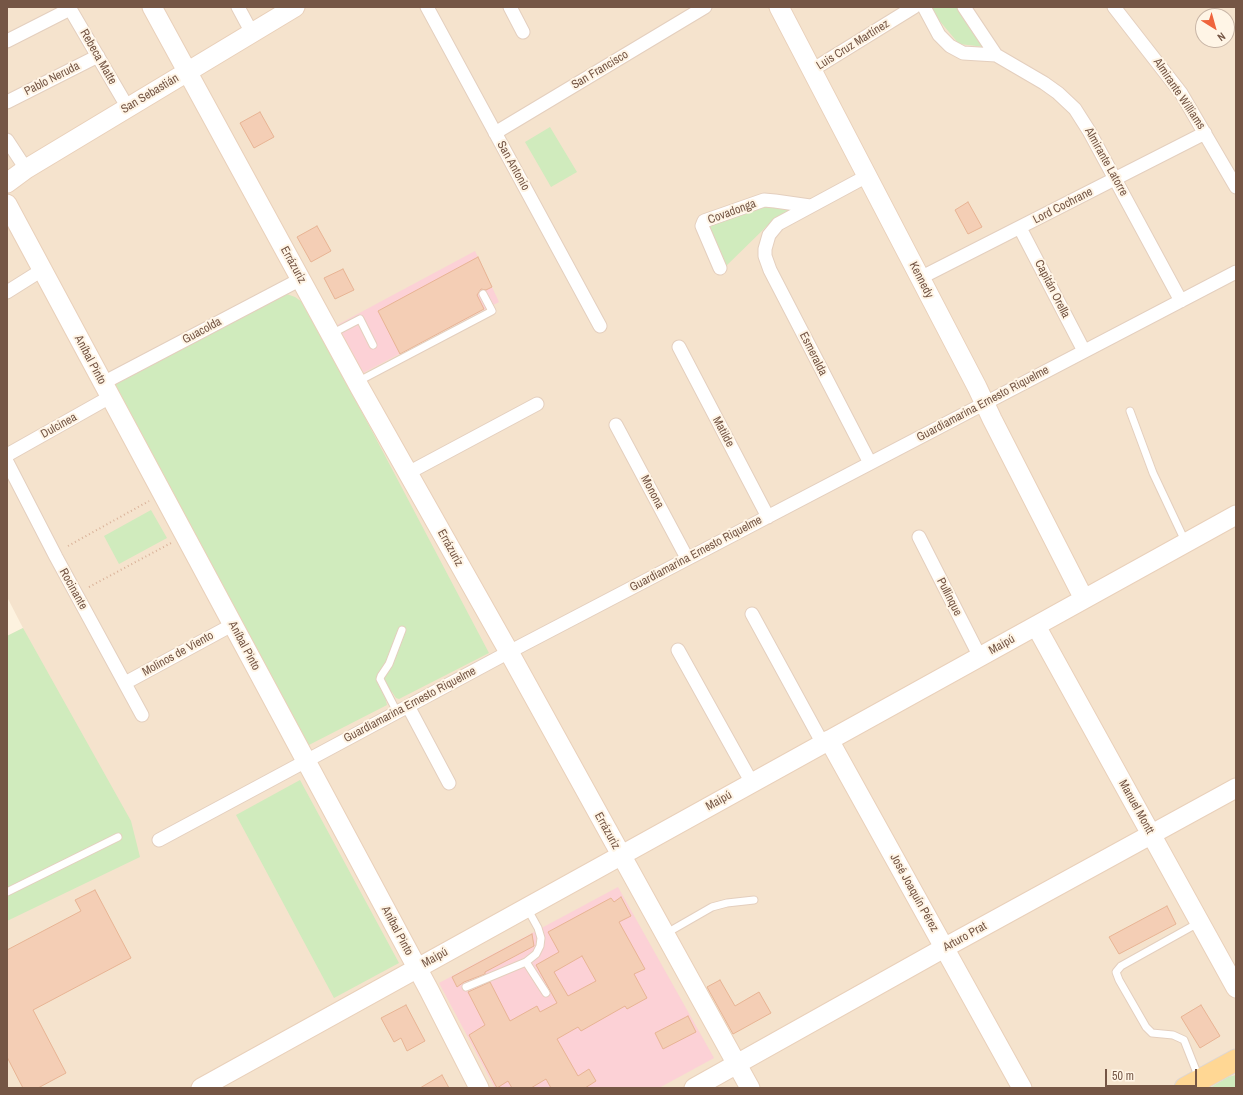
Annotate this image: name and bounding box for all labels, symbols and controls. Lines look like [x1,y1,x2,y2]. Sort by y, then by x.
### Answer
north arrow [1195,8,1235,48]
street label: Luis Cruz Martínez [814,17,892,73]
street label: Rebeca Matte [76,27,120,87]
text: N [1215,29,1228,44]
street label: San Francisco [569,47,631,93]
street label: Almirante Williams [1150,56,1208,132]
street label: Pablo Neruda [22,59,82,99]
street label: San Sebastián [119,71,181,117]
street label: Almirante Latorre [1081,125,1131,199]
street label: San Antonio [494,139,532,193]
street label: Lord Cochrane [1031,185,1095,227]
street label: Covadonga [706,197,758,227]
street label: Errázuriz [277,244,309,286]
street label: Capitán Orella [1031,257,1073,321]
street label: Kennedy [906,259,936,301]
street label: Guacolda [180,315,224,347]
street label: Esmeralda [796,330,830,378]
street label: Aníbal Pinto [71,333,109,387]
street label: Guardiamarina Ernesto Riquelme [914,363,1052,445]
street label: Dulcinea [39,410,79,442]
street label: Matilde [709,414,737,450]
street label: Monona [637,473,667,511]
street label: Guardiamarina Ernesto Riquelme [627,513,765,595]
street label: Errázuriz [434,527,466,569]
street label: Rocinante [56,566,90,612]
street label: Pullinque [933,575,965,619]
street label: Aníbal Pinto [225,619,263,673]
street label: Molinos de Viento [140,629,216,679]
street label: Maipú [987,632,1017,658]
street label: Guardiamarina Ernesto Riquelme [341,664,479,746]
street label: Manuel Montt [1115,777,1157,837]
street label: Maipú [704,788,734,814]
street label: Errázuriz [591,810,623,852]
street label: José Joaquín Pérez [887,851,941,935]
street label: Aníbal Pinto [378,904,416,958]
street label: Arturo Prat [941,919,989,955]
street label: Maipú [420,945,450,971]
scale bar [1107,1061,1199,1087]
text: 50 m [1112,1068,1134,1084]

